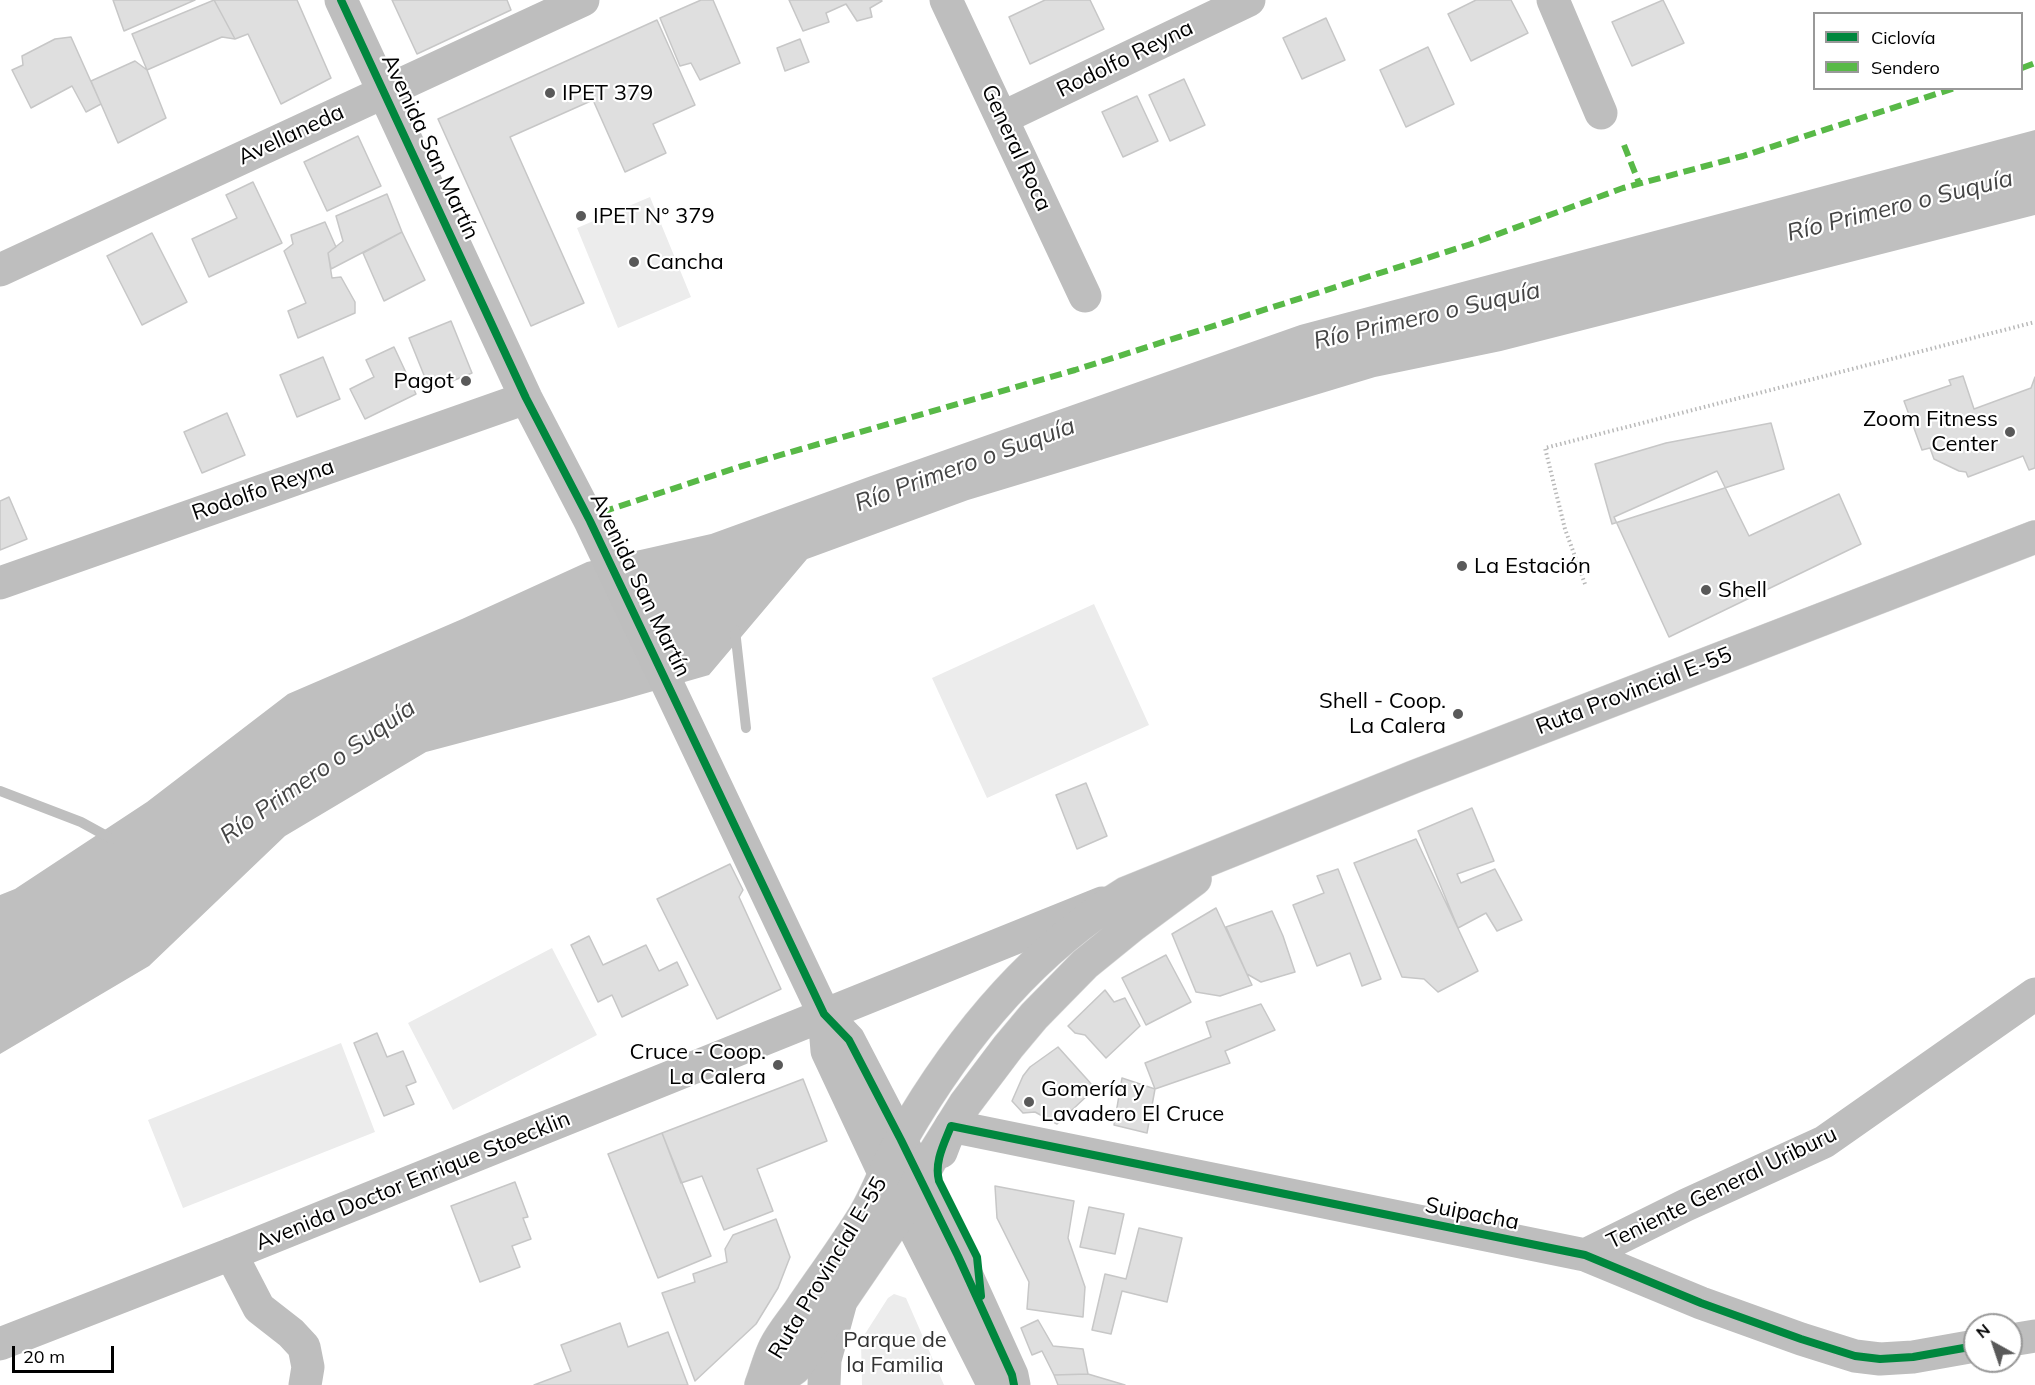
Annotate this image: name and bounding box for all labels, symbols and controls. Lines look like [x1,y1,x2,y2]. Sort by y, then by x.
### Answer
legend [1813,12,2023,90]
street label: Rodolfo Reyna [1052,15,1198,103]
text: Ciclovía [1871,26,1936,49]
street label: Avenida San Martín [375,50,485,244]
text: Sendero [1871,56,1940,79]
place label: IPET 379 [562,80,653,106]
street label: General Roca [975,81,1057,215]
marker: IPET 379 [543,86,557,100]
street label: Avellaneda [234,99,348,171]
water label: Río Primero o Suquía [1784,164,2016,248]
place label: IPET N° 379 [593,203,715,229]
marker: IPET N° 379 [574,209,588,223]
place label: Cancha [646,249,724,275]
marker: Cancha [627,255,641,269]
water label: Río Primero o Suquía [1311,276,1543,356]
place label: Pagot [394,368,454,394]
marker: Pagot [459,374,473,388]
place label: Zoom Fitness Center [1863,406,1998,458]
water label: Río Primero o Suquía [851,412,1079,518]
marker: Zoom Fitness Center [2003,425,2017,439]
street label: Rodolfo Reyna [188,453,338,527]
street label: Avenida San Martín [584,489,696,681]
place label: La Estación [1474,553,1591,579]
marker: La Estación [1455,559,1469,573]
place label: Shell [1718,577,1767,603]
marker: Shell [1699,583,1713,597]
street label: Ruta Provincial E-55 [1532,641,1736,741]
place label: Shell - Coop. La Calera [1319,688,1446,740]
water label: Río Primero o Suquía [215,694,421,850]
marker: Shell - Coop. La Calera [1451,707,1465,721]
place label: Cruce - Coop. La Calera [630,1039,766,1090]
marker: Cruce - Coop. La Calera [771,1058,785,1072]
place label: Gomería y Lavadero El Cruce [1041,1076,1224,1128]
marker: Gomería y Lavadero El Cruce [1022,1095,1036,1109]
street label: Avenida Doctor Enrique Stoecklin [252,1106,574,1256]
street label: Teniente General Uriburu [1603,1121,1841,1255]
street label: Ruta Provincial E-55 [763,1172,893,1364]
street label: Suipacha [1423,1192,1521,1236]
north arrow [1963,1313,2023,1373]
text: N [1972,1319,1994,1342]
park label: Parque de la Familia [843,1327,947,1378]
scale bar [15,1334,117,1372]
text: 20 m [23,1345,65,1368]

